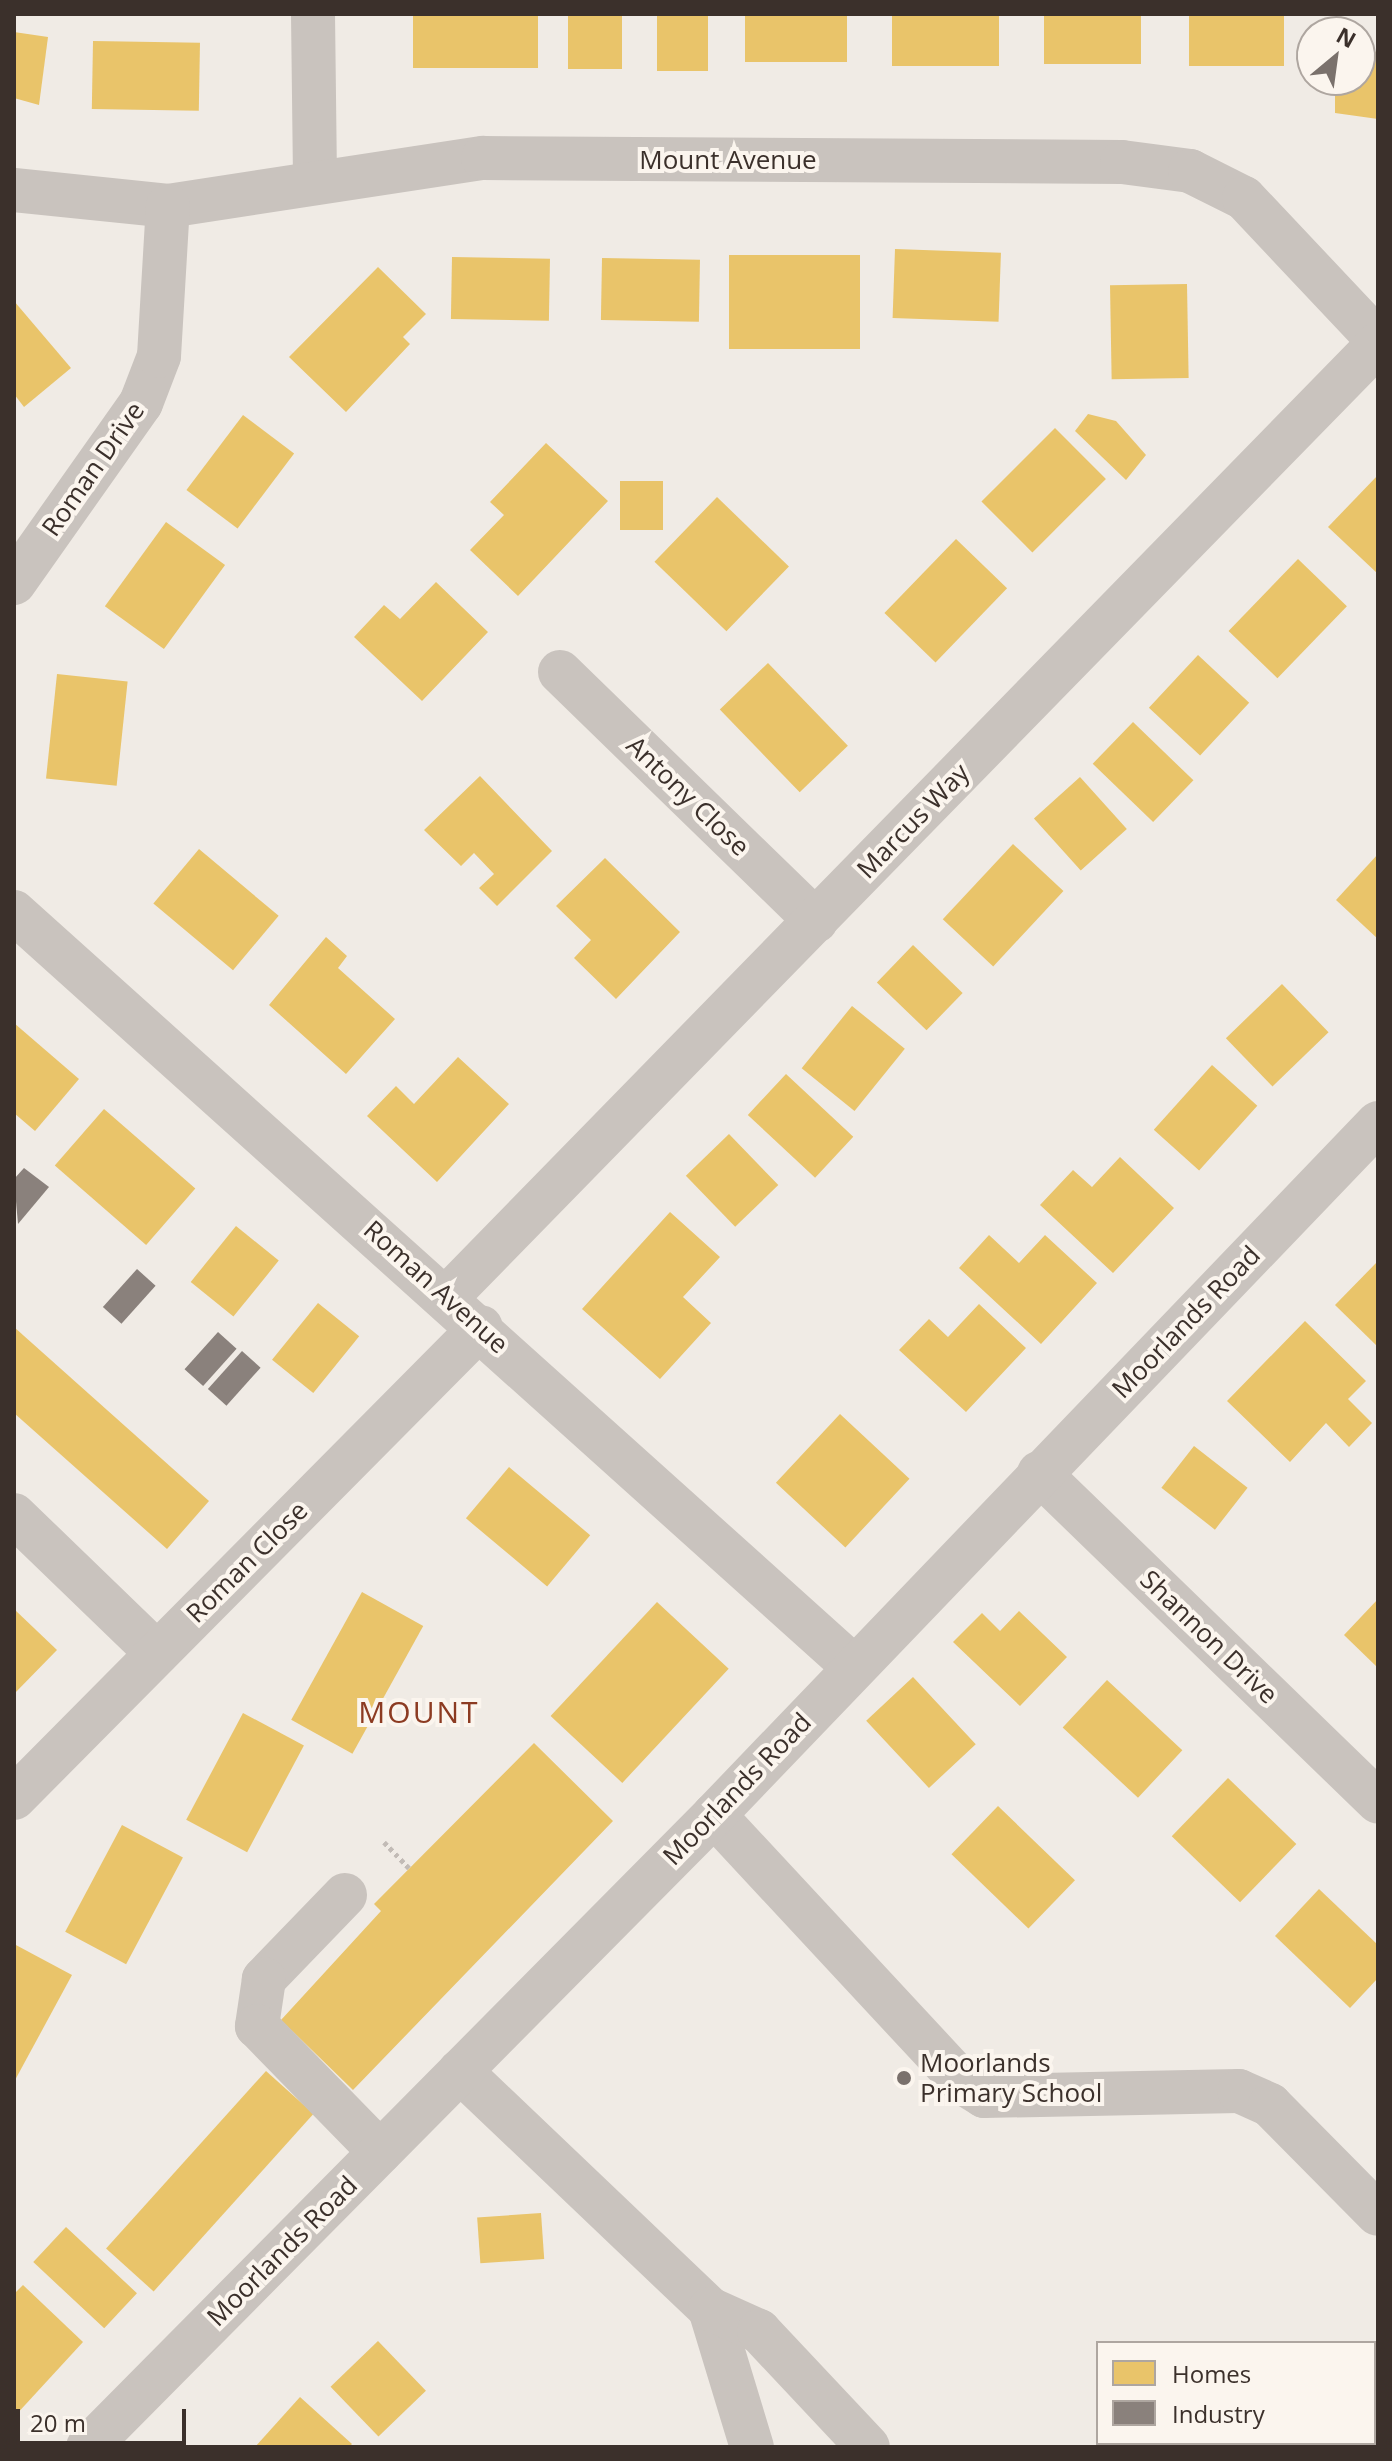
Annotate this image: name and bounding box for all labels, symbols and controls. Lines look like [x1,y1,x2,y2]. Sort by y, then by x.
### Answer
north arrow [1296,16,1376,96]
text: N [1332,19,1362,54]
street label: Mount Avenue [639,144,817,176]
street label: Roman Drive [35,396,151,542]
street label: Antony Close [620,730,756,862]
street label: Marcus Way [851,757,975,885]
street label: Roman Avenue [357,1214,515,1360]
street label: Moorlands Road [1106,1239,1266,1405]
street label: Roman Close [180,1495,314,1629]
street label: Shannon Drive [1134,1564,1284,1710]
district label: MOUNT [358,1694,480,1730]
street label: Moorlands Road [657,1706,817,1872]
place label: Moorlands Primary School [920,2047,1102,2108]
marker: Moorlands Primary School [895,2069,913,2087]
street label: Moorlands Road [200,2169,364,2333]
legend [1096,2341,1376,2445]
text: Homes [1172,2357,1251,2390]
scale bar [20,2393,190,2443]
text: Industry [1172,2397,1265,2430]
text: 20 m [30,2406,86,2439]

